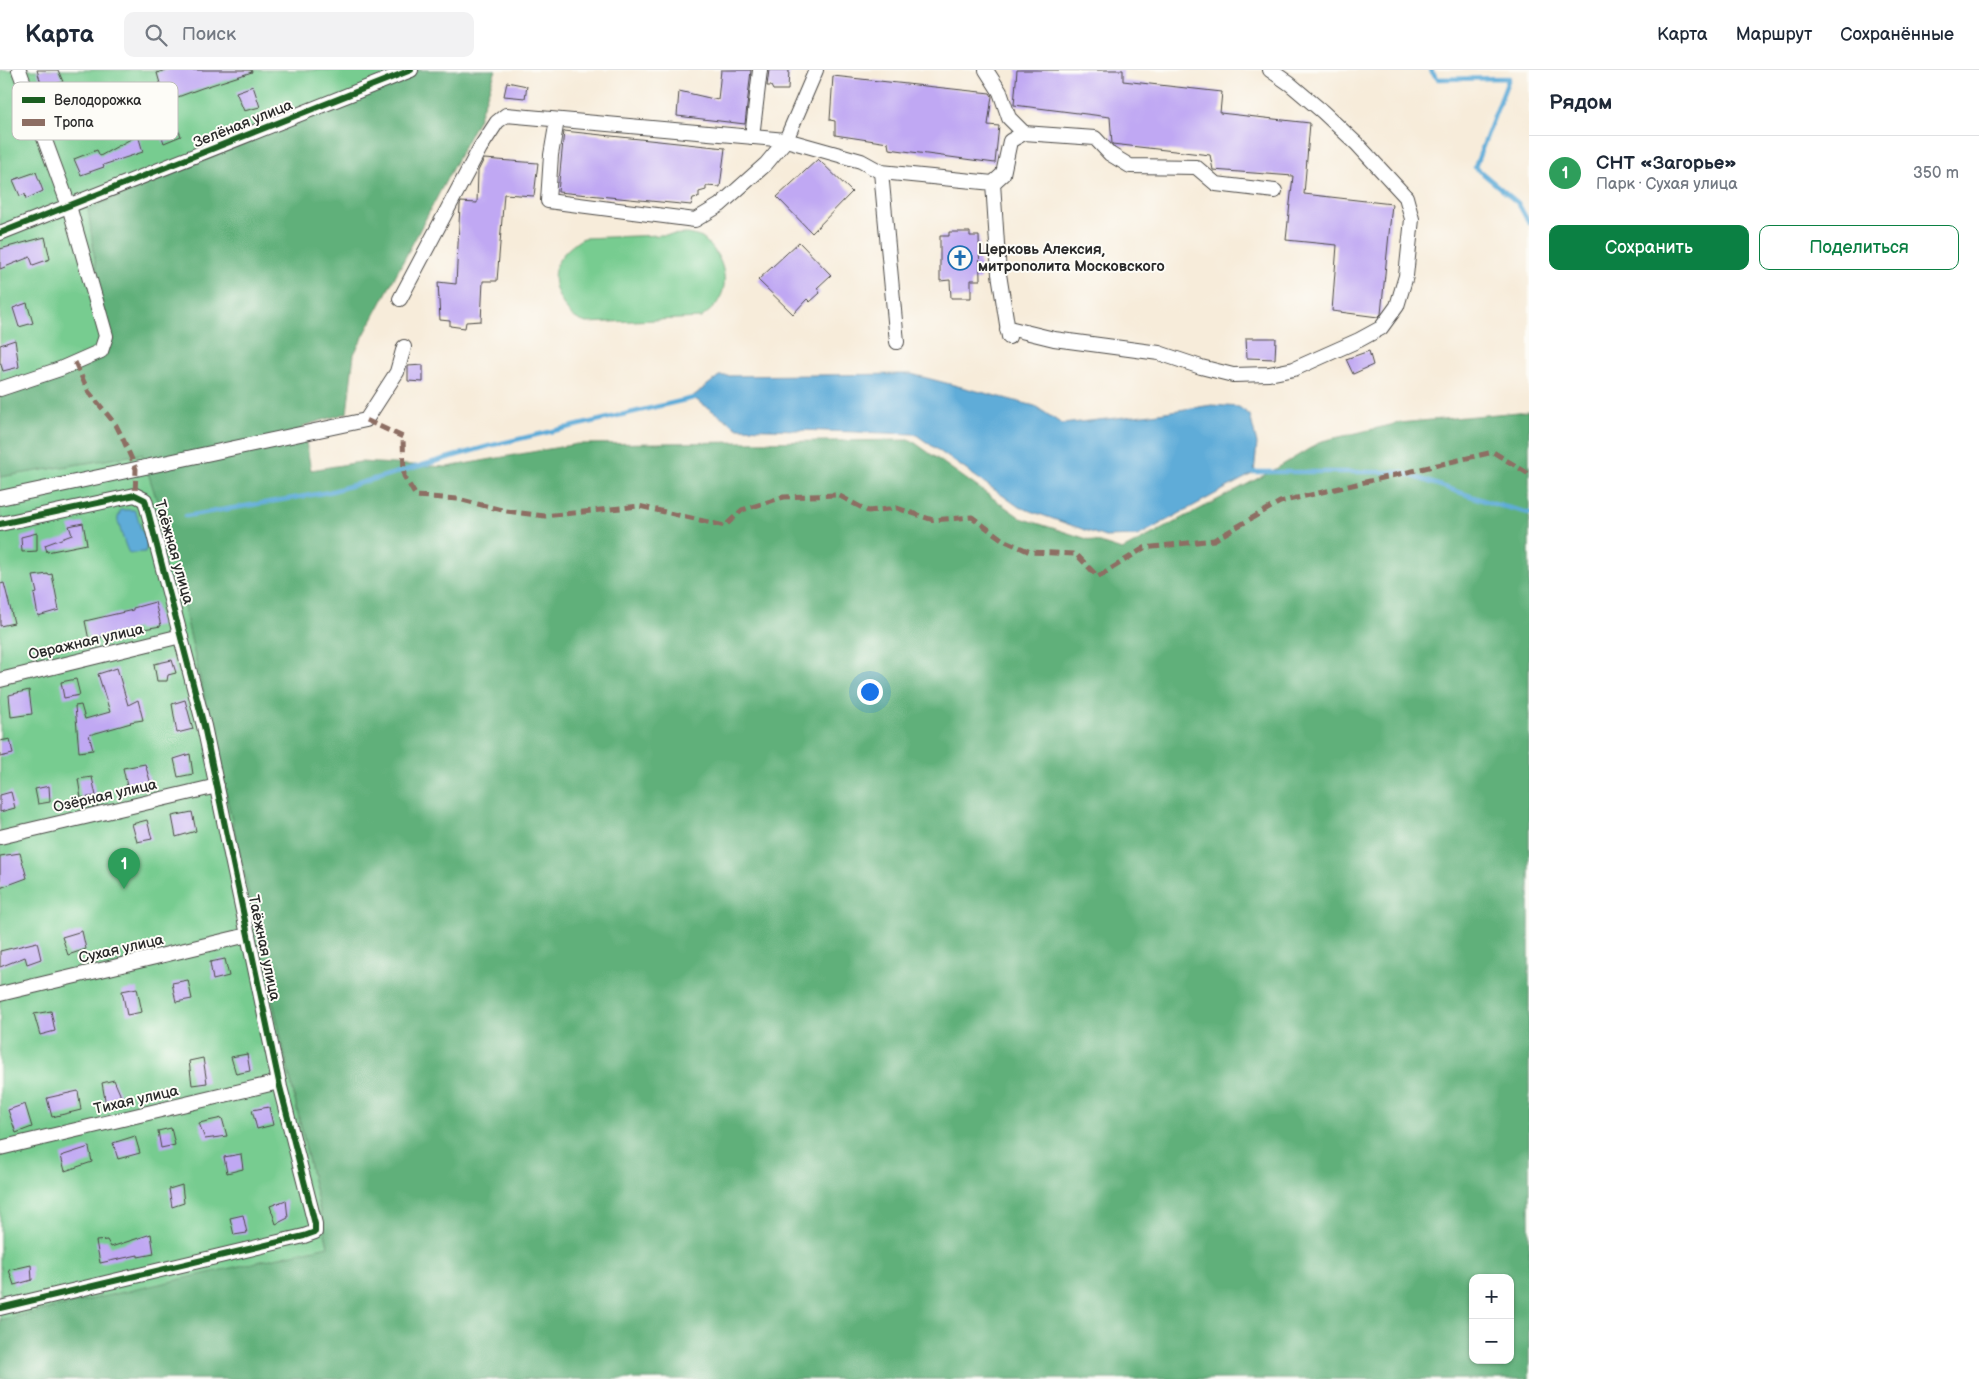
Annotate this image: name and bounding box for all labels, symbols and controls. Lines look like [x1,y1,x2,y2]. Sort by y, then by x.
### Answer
search box [124,12,474,57]
text: Карта [25,20,94,49]
icon: search [142,21,170,49]
text: Поиск [182,23,236,46]
text: Карта [1657,24,1708,45]
text: Маршрут [1736,24,1812,45]
text: Сохранённые [1840,24,1954,45]
legend [12,82,178,140]
text: Рядом [1549,90,1612,115]
text: Велодорожка [54,92,142,109]
street label: Зелёная улица [191,95,295,153]
text: Тропа [54,114,94,131]
text: СНТ «Загорье» [1596,152,1737,175]
text: 1 [1562,164,1568,183]
text: 350 m [1913,164,1959,183]
text: Парк · Сухая улица [1596,175,1738,194]
button: Сохранить [1549,225,1749,270]
button: Поделиться [1759,225,1959,270]
place label: Церковь Алексия, митрополита Московского [978,240,1165,276]
church icon: Церковь Алексия, митрополита Московского [947,245,973,271]
street label: Таёжная улица [150,498,198,606]
street label: Овражная улица [27,619,146,664]
your location [857,679,883,705]
street label: Озёрная улица [51,775,159,817]
pin: 1 [108,848,140,889]
street label: Таёжная улица [244,893,284,1003]
street label: Сухая улица [77,930,165,968]
street label: Тихая улица [92,1081,180,1119]
map controls [1469,1274,1514,1364]
button: + [1469,1274,1514,1319]
button: − [1469,1319,1514,1364]

